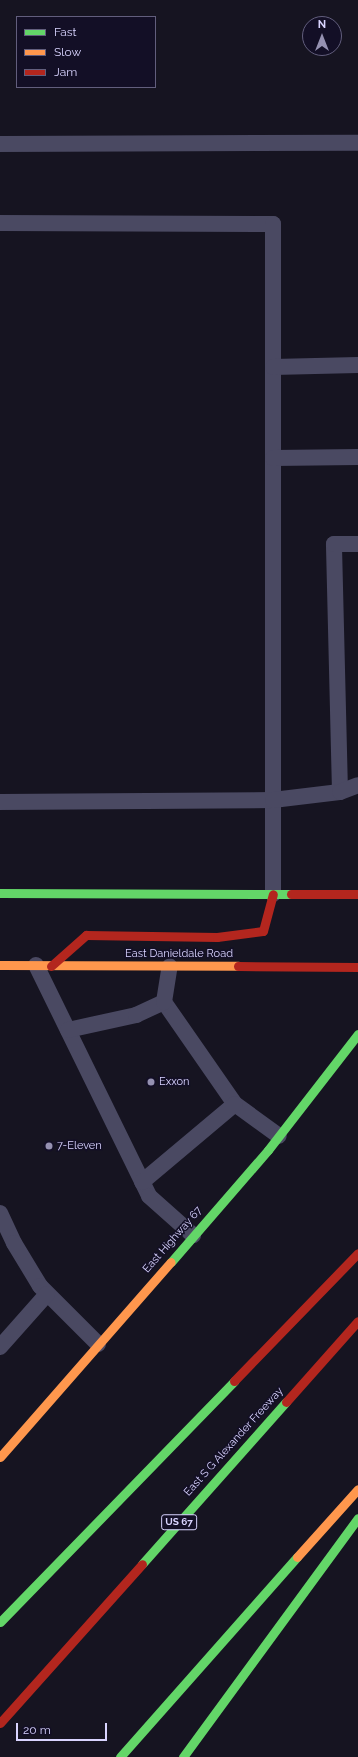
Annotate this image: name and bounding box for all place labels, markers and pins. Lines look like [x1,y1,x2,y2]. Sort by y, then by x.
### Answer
place label: Exxon [159,1075,189,1089]
marker: Exxon [146,1077,156,1087]
place label: 7-Eleven [57,1139,102,1153]
marker: 7-Eleven [44,1141,54,1151]

